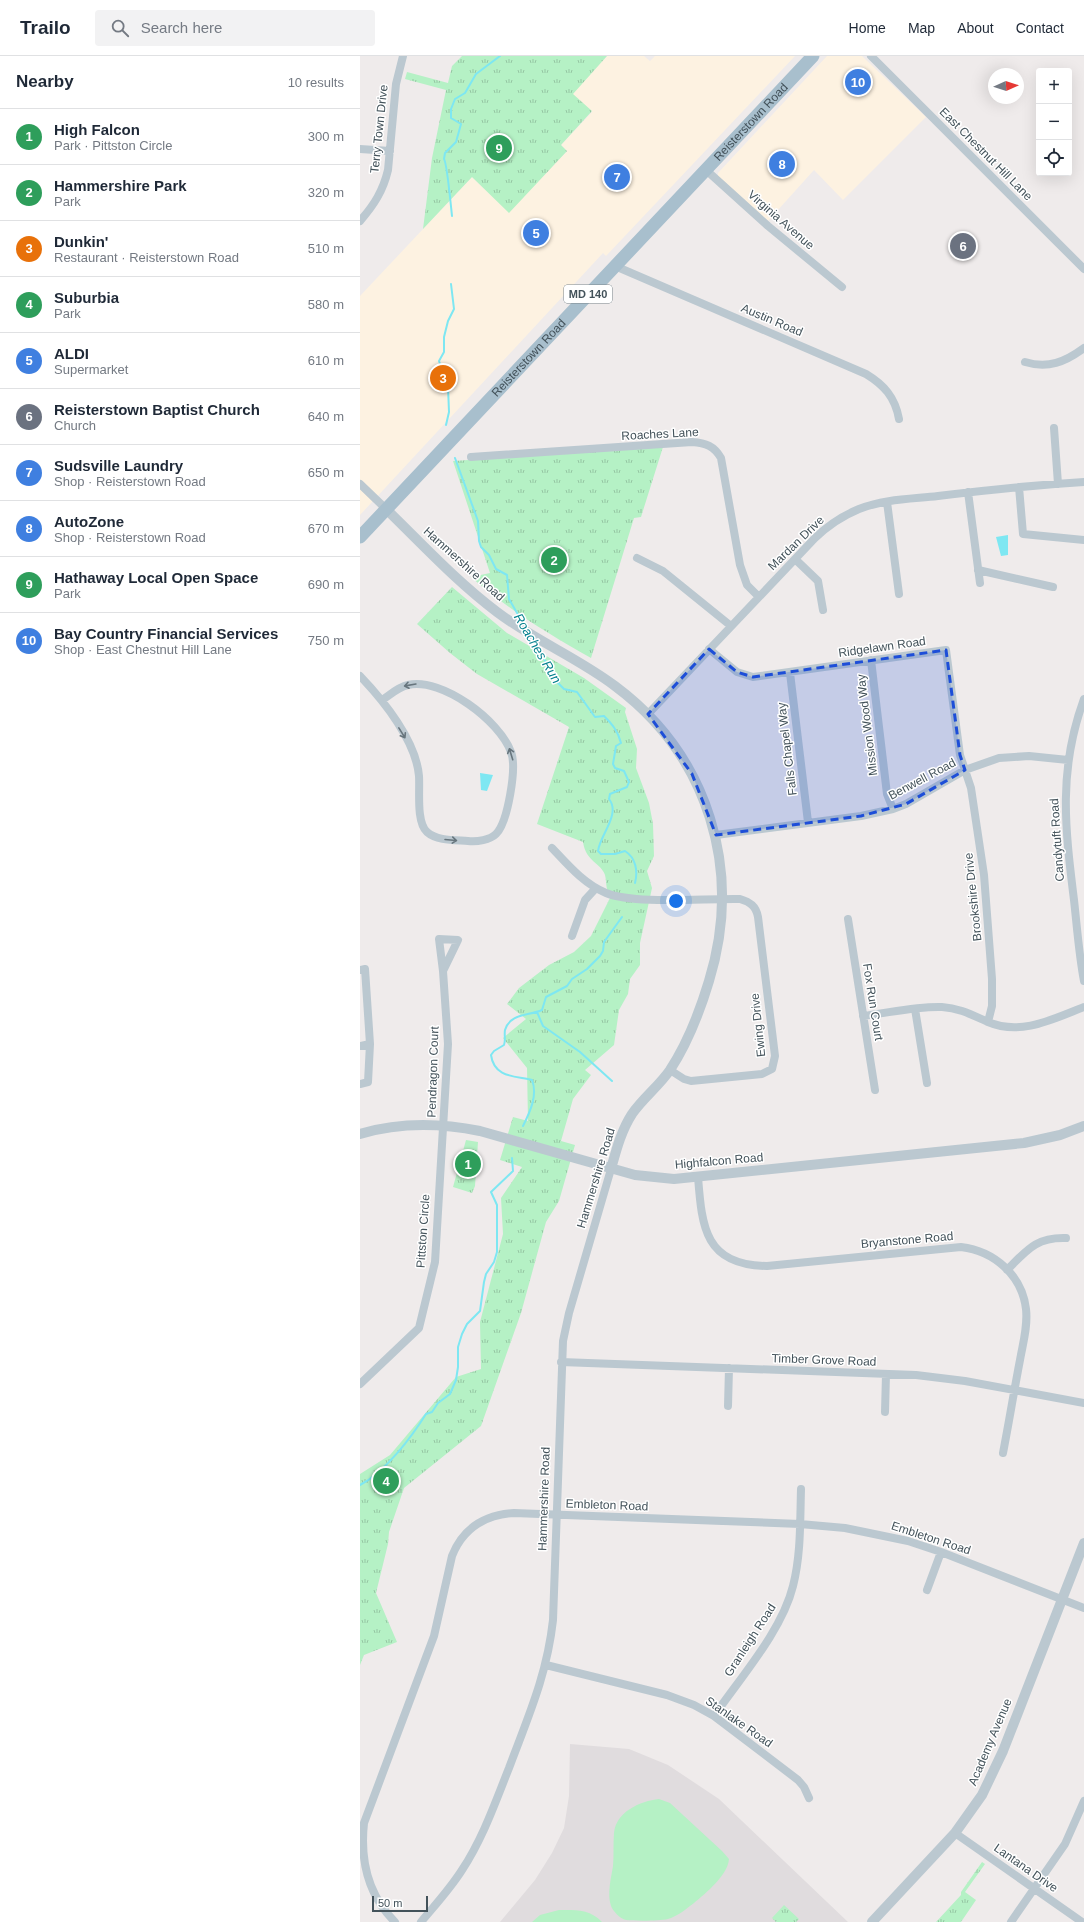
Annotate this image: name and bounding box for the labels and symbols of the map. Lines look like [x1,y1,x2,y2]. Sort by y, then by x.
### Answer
pin: 10 [845,67,871,97]
north arrow [988,68,1024,104]
street label: Reisterstown Road [711,80,791,164]
street label: Terry Town Drive [367,84,391,174]
street label: East Chestnut Hill Lane [937,105,1036,204]
pin: 9 [486,133,512,163]
pin: 8 [769,149,795,179]
pin: 7 [604,162,630,192]
street label: Virginia Avenue [745,188,817,253]
pin: 5 [523,218,549,248]
pin: 6 [950,231,976,261]
road number: MD 140 [564,285,612,303]
street label: Austin Road [739,301,805,339]
street label: Reisterstown Road [489,316,569,400]
pin: 3 [430,363,456,393]
street label: Roaches Lane [621,425,699,443]
street label: Mardan Drive [765,513,827,573]
street label: Hammershire Road [421,524,507,604]
pin: 2 [541,545,567,575]
water label: Roaches Run [511,611,564,686]
street label: Ridgelawn Road [837,634,927,660]
street label: Mission Wood Way [854,674,880,776]
one-way arrow [404,681,417,689]
street label: Falls Chapel Way [774,702,800,796]
one-way arrow [399,727,407,739]
one-way arrow [507,748,514,761]
street label: Benwell Road [886,755,958,803]
street label: Candytuft Road [1047,798,1067,882]
one-way arrow [444,836,457,843]
street label: Brookshire Drive [961,852,985,942]
your location [666,891,686,911]
street label: Fox Run Court [860,962,886,1042]
street label: Ewing Drive [748,992,768,1058]
street label: Pendragon Court [424,1025,442,1118]
street label: Hammershire Road [574,1126,618,1230]
pin: 1 [455,1149,481,1179]
street label: Highfalcon Road [674,1150,764,1172]
street label: Pittston Circle [413,1193,433,1268]
street label: Bryanstone Road [860,1229,954,1251]
street label: Timber Grove Road [771,1351,877,1369]
street label: Hammershire Road [535,1447,553,1551]
pin: 4 [373,1466,399,1496]
street label: Embleton Road [565,1497,649,1513]
street label: Embleton Road [890,1519,972,1557]
street label: Granleigh Road [721,1601,779,1679]
street label: Stanlake Road [703,1694,775,1750]
street label: Academy Avenue [965,1696,1015,1788]
street label: Lantana Drive [991,1841,1061,1895]
scale bar [372,1894,428,1913]

